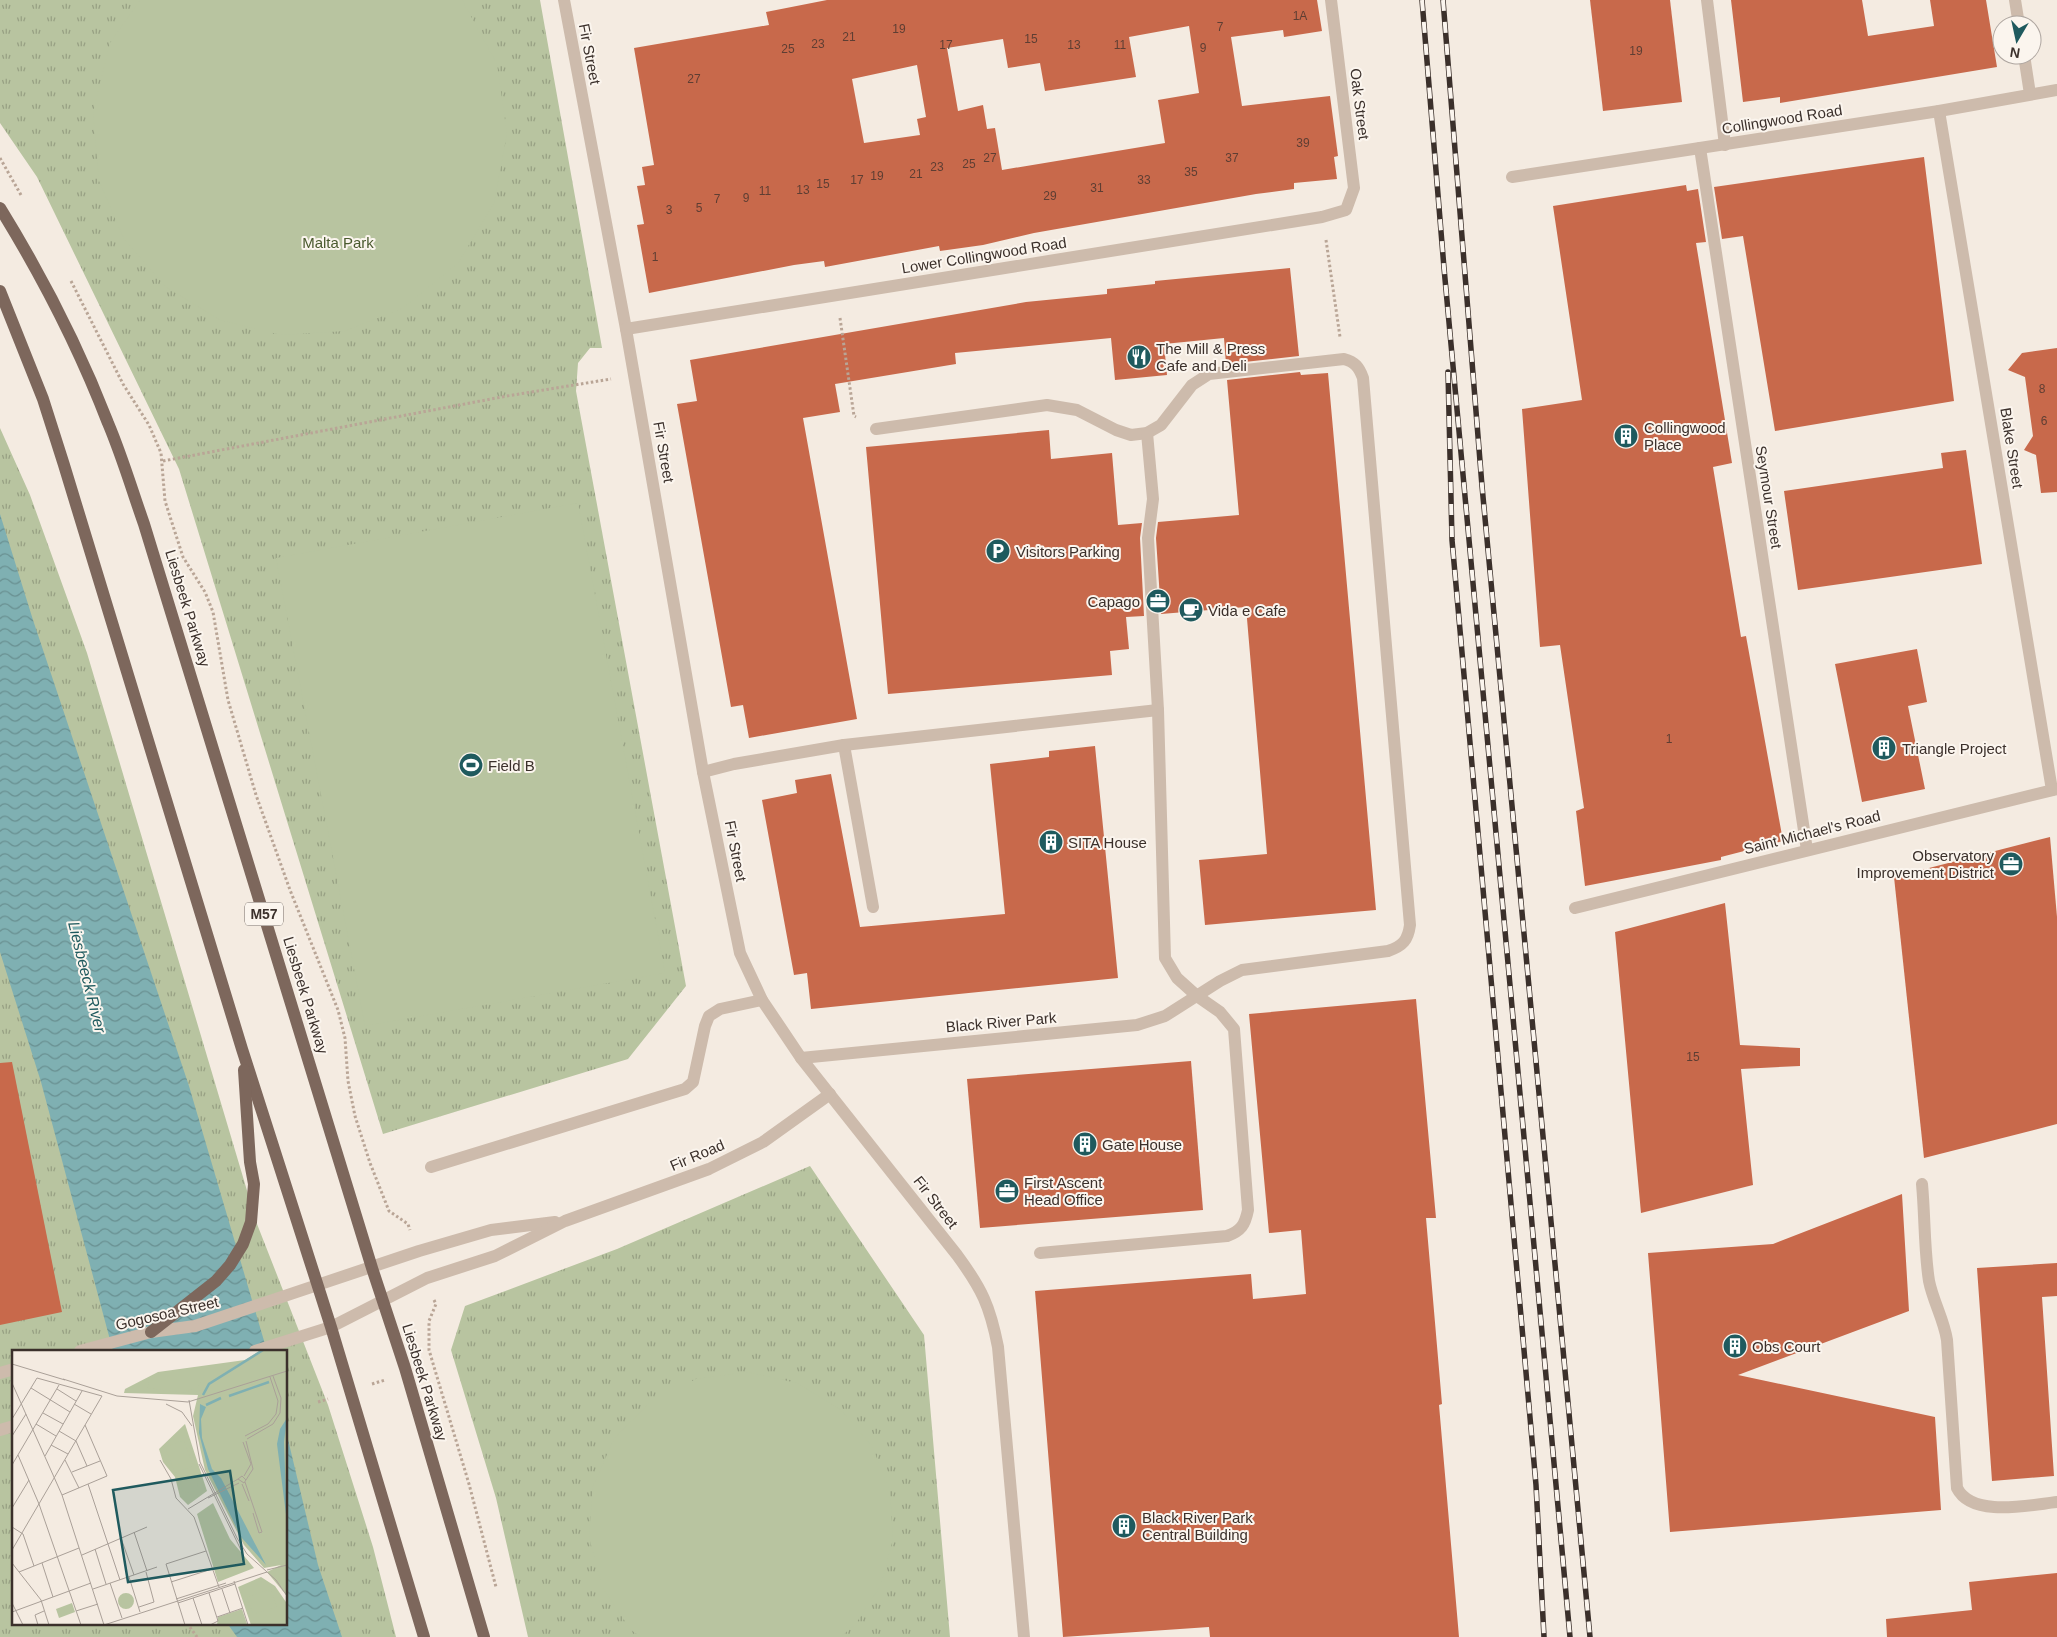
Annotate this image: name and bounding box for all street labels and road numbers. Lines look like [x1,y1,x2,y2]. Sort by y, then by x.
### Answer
street label: Fir Street [576,22,604,87]
street label: Oak Street [1347,67,1373,141]
street label: Collingwood Road [1721,101,1843,137]
street label: Lower Collingwood Road [900,234,1068,276]
street label: Blake Street [1997,406,2027,490]
street label: Fir Street [650,420,678,485]
street label: Seymour Street [1752,444,1786,551]
street label: Liesbeek Parkway [162,547,214,669]
street label: Saint Michael's Road [1742,807,1882,857]
street label: Fir Street [722,819,750,884]
road number: M57 [245,902,283,926]
street label: Liesbeek Parkway [280,934,332,1056]
street label: Black River Park [945,1009,1057,1035]
street label: Fir Road [667,1136,727,1174]
street label: Fir Street [910,1172,962,1232]
street label: Gogosoa Street [114,1293,221,1333]
street label: Liesbeek Parkway [399,1321,451,1443]

